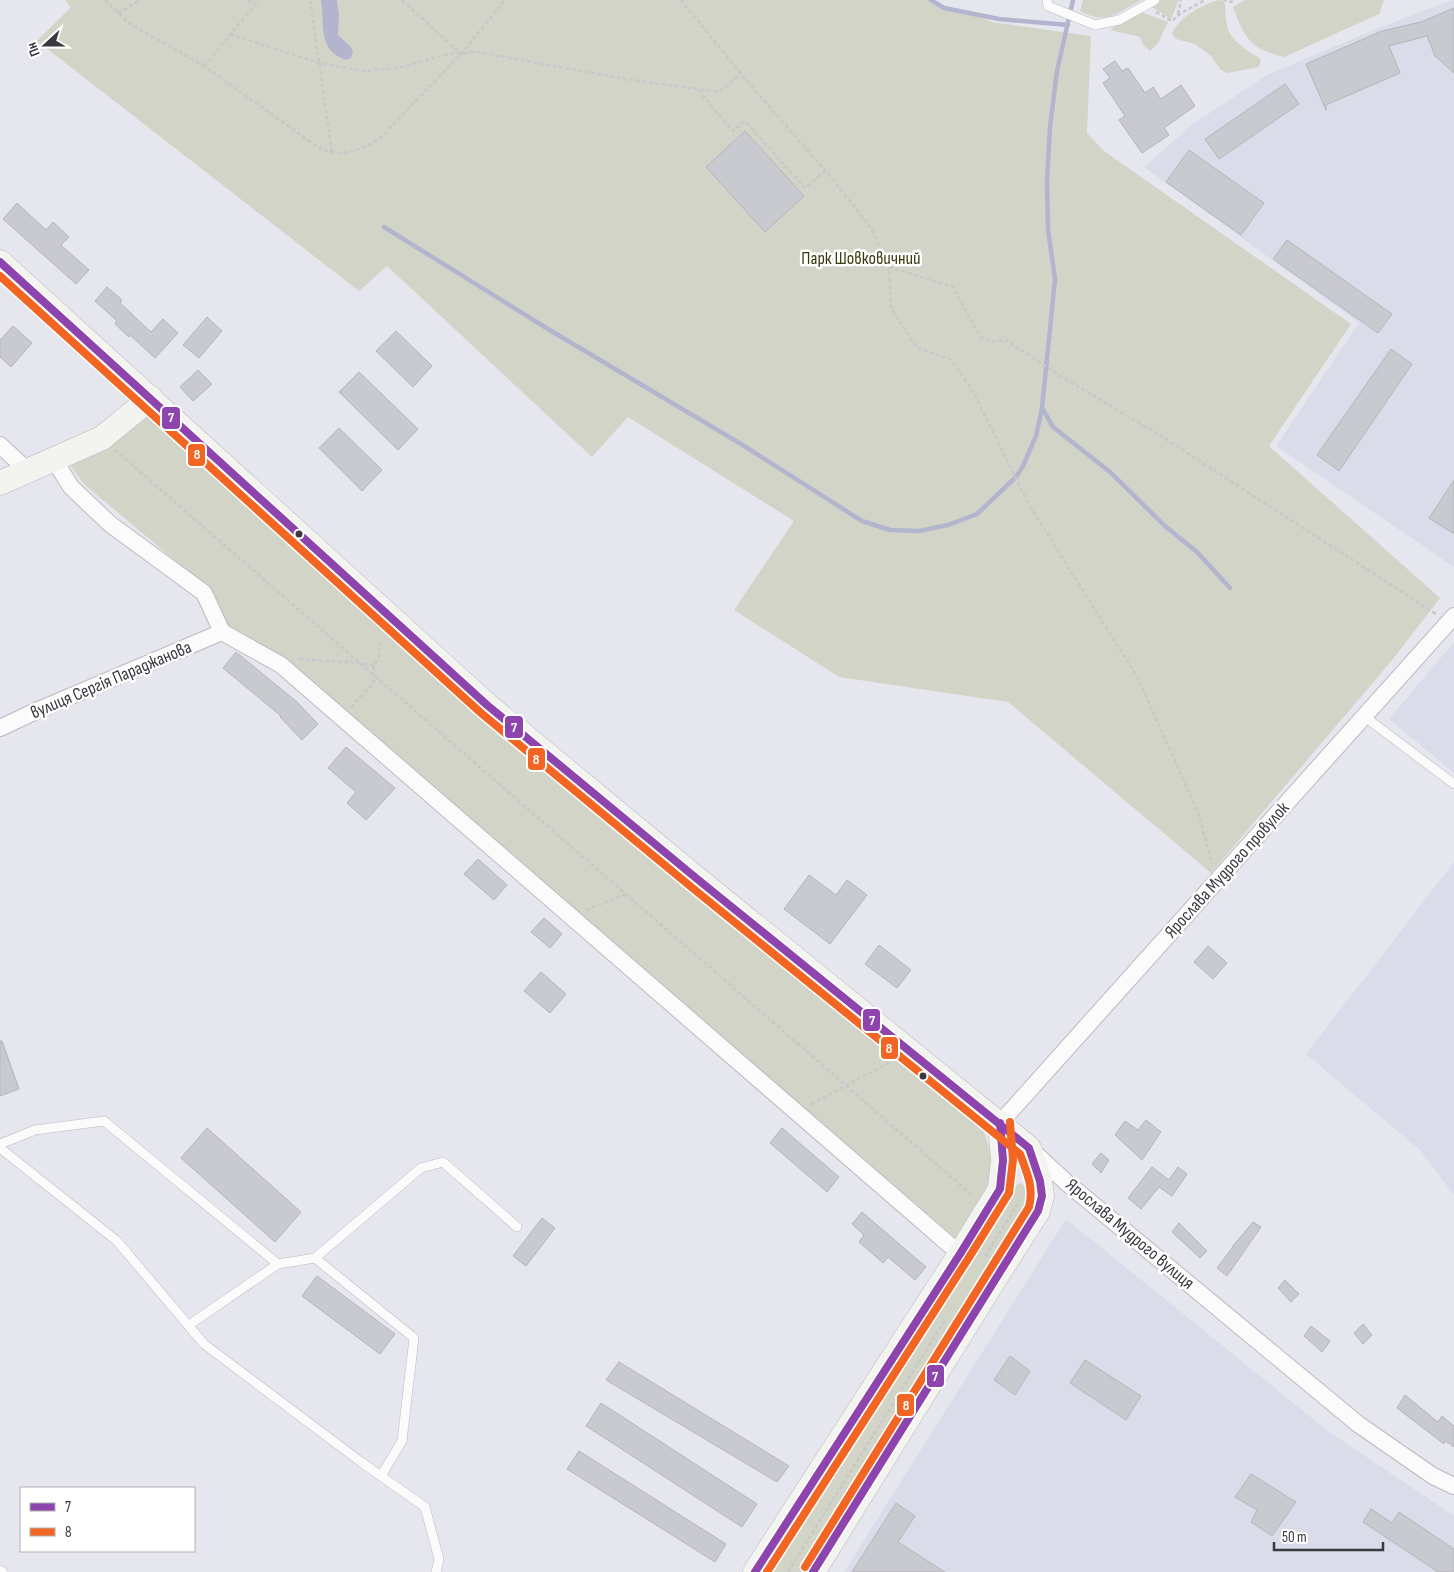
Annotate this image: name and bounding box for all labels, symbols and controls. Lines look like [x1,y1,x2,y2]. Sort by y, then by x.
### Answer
north arrow [20,20,70,70]
text: Пн [23,40,44,59]
park label: Парк Шовковичний [801,248,921,269]
line badge: 7 [161,406,181,430]
text: 7 [168,409,175,426]
line badge: 8 [187,443,206,467]
text: 8 [194,446,201,463]
unlabelled marker [294,529,304,539]
street label: вулиця Сергія Параджанова [27,637,195,723]
line badge: 7 [504,715,524,739]
text: 7 [511,719,518,736]
line badge: 8 [527,747,546,771]
text: 8 [533,751,540,768]
street label: Ярослава Мудрого провулок [1160,798,1294,942]
line badge: 7 [862,1008,881,1032]
text: 7 [869,1012,876,1029]
line badge: 8 [880,1036,899,1060]
text: 8 [886,1040,893,1057]
unlabelled marker [918,1071,928,1081]
street label: Ярослава Мудрого вулиця [1062,1174,1198,1294]
line badge: 7 [926,1364,945,1388]
text: 7 [932,1368,939,1385]
line badge: 8 [896,1393,915,1417]
text: 8 [903,1397,910,1414]
legend [20,1487,195,1552]
text: 7 [65,1498,71,1517]
scale bar [1274,1520,1383,1552]
text: 8 [65,1523,72,1542]
text: 50 m [1282,1528,1307,1547]

